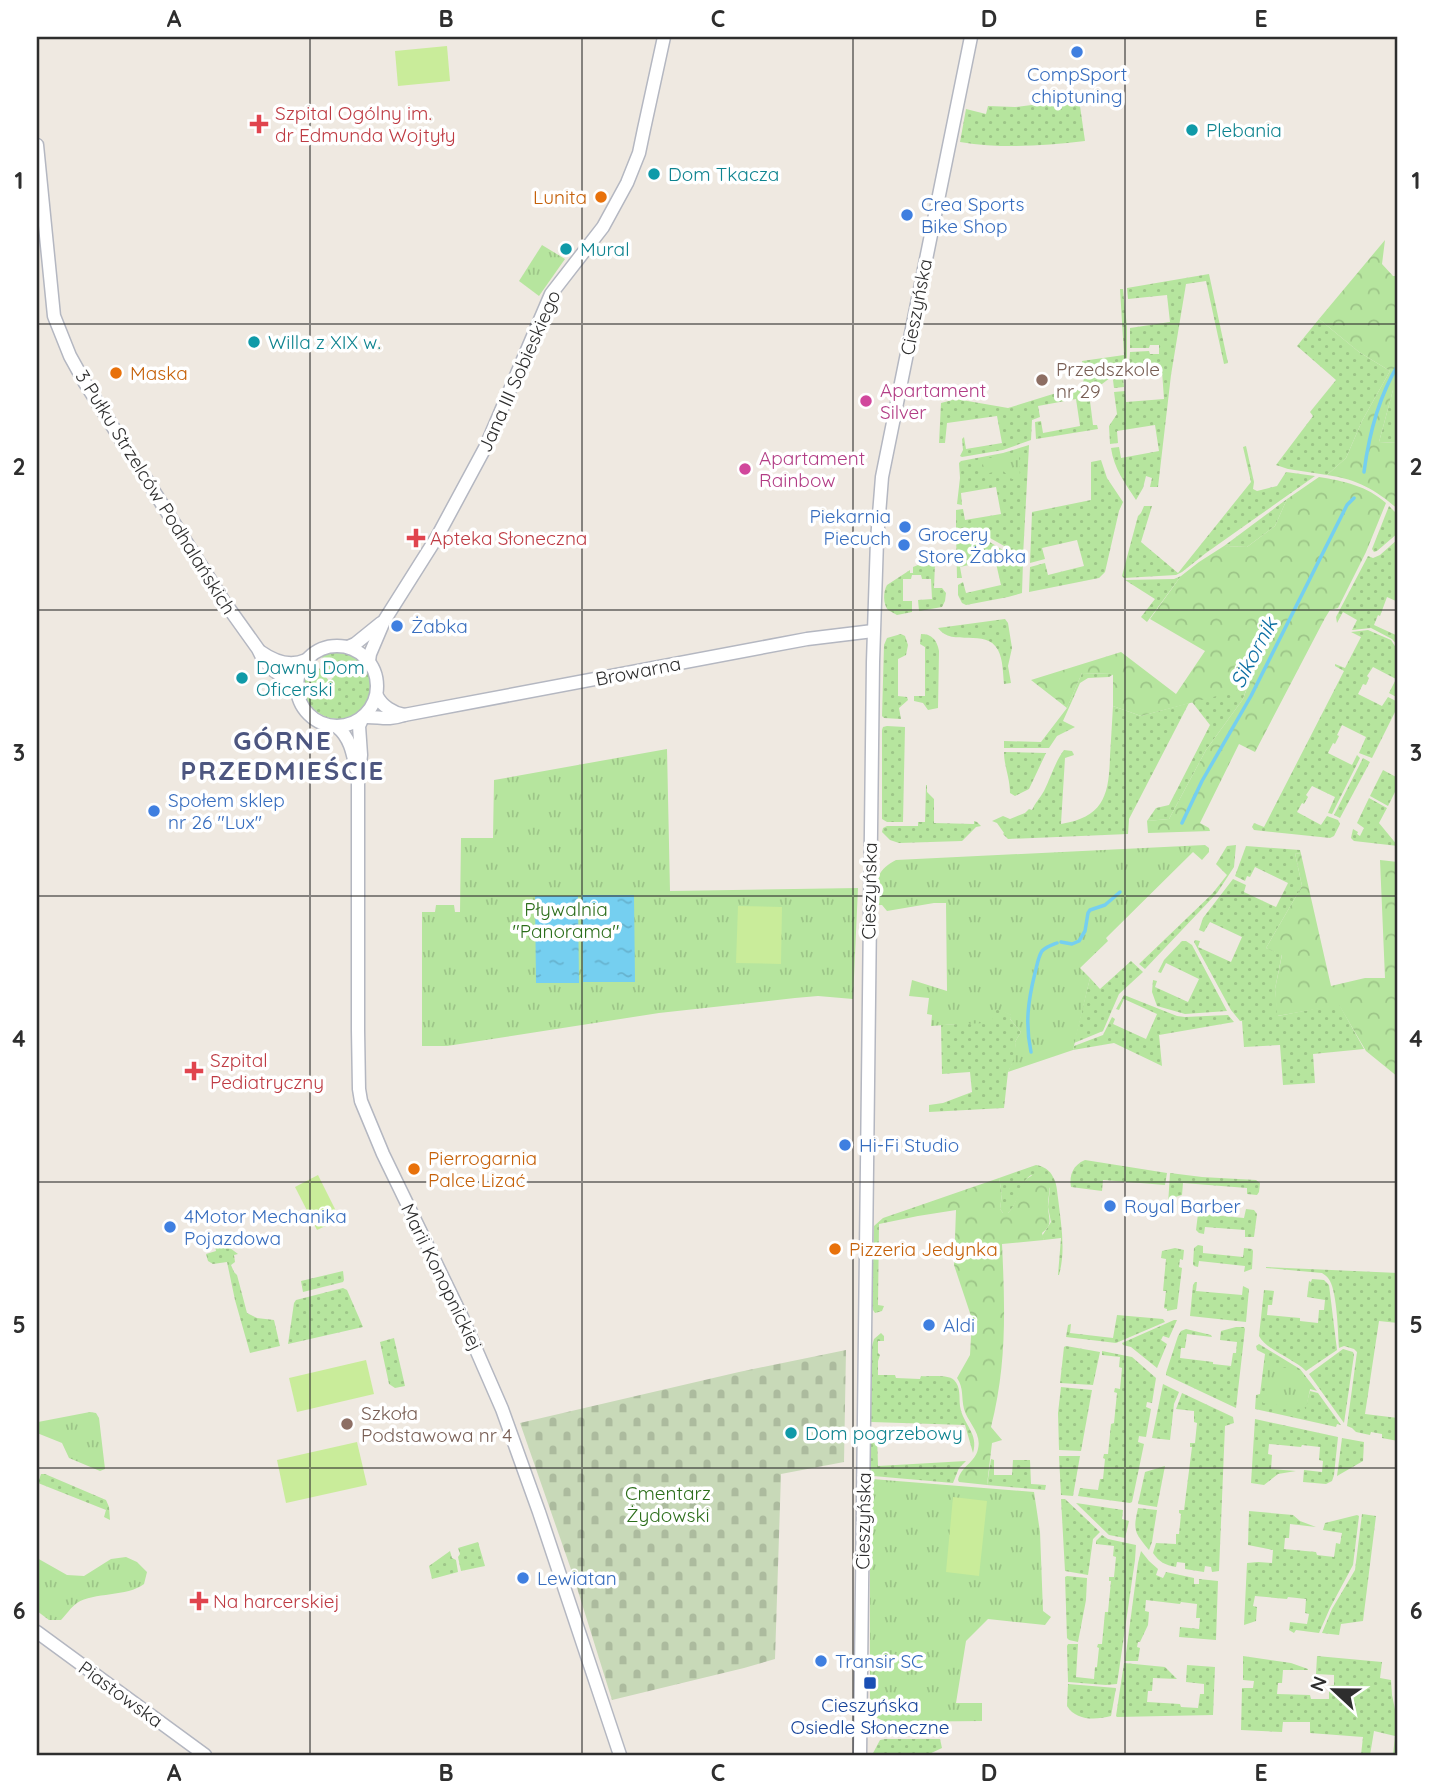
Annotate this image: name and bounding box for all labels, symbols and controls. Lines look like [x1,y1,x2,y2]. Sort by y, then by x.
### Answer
text: A [167,4,182,33]
text: B [438,4,454,33]
text: C [711,4,725,33]
text: D [981,4,997,33]
text: E [1254,4,1268,33]
marker: CompSport chiptuning [1069,44,1085,60]
place label: CompSport chiptuning [1027,62,1127,108]
place label: Szpital Ogólny im. dr Edmunda Wojtyły [275,101,456,147]
marker: Szpital Ogólny im. dr Edmunda Wojtyły [249,114,269,134]
place label: Plebania [1206,118,1282,142]
marker: Plebania [1184,122,1200,138]
place label: Dom Tkacza [668,162,779,186]
text: 1 [15,166,23,195]
marker: Dom Tkacza [646,166,662,182]
text: 1 [1412,166,1420,195]
place label: Lunita [533,185,587,209]
marker: Lunita [593,189,609,205]
place label: Crea Sports Bike Shop [921,192,1025,238]
marker: Crea Sports Bike Shop [899,207,915,223]
place label: Mural [580,237,630,261]
marker: Mural [558,241,574,257]
street label: Cieszyńska [895,257,937,357]
street label: Jana III Sobieskiego [473,286,565,456]
place label: Willa z XIX w. [268,330,381,354]
marker: Willa z XIX w. [246,334,262,350]
place label: Przedszkole nr 29 [1056,357,1160,403]
place label: Maska [130,361,188,385]
street label: 3 Pułku Strzelców Podhalańskich [71,365,241,619]
marker: Maska [108,365,124,381]
marker: Przedszkole nr 29 [1034,372,1050,388]
place label: Apartament Silver [880,378,986,424]
marker: Apartament Silver [858,393,874,409]
place label: Apartament Rainbow [759,446,865,492]
text: 2 [12,452,26,481]
text: 2 [1409,452,1423,481]
marker: Apartament Rainbow [737,461,753,477]
place label: Piekarnia Piecuch [809,504,891,550]
marker: Piekarnia Piecuch [897,519,913,535]
place label: Grocery Store Żabka [918,522,1026,568]
place label: Apteka Słoneczna [430,526,587,550]
marker: Apteka Słoneczna [408,530,424,546]
marker: Grocery Store Żabka [896,537,912,553]
water label: Sikornik [1224,611,1283,692]
place label: Żabka [411,614,468,638]
marker: Żabka [389,618,405,634]
street label: Browarna [593,651,683,691]
place label: Dawny Dom Oficerski [256,655,365,701]
marker: Dawny Dom Oficerski [234,670,250,686]
district label: GÓRNE PRZEDMIEŚCIE [180,724,386,787]
text: 3 [13,738,25,767]
text: 3 [1410,738,1422,767]
place label: Społem sklep nr 26 "Lux" [168,788,285,834]
marker: Społem sklep nr 26 "Lux" [146,803,162,819]
street label: Cieszyńska [856,842,882,940]
park label: Pływalnia "Panorama" [512,897,620,943]
text: 4 [12,1024,26,1053]
text: 4 [1409,1024,1423,1053]
place label: Szpital Pediatryczny [210,1048,324,1094]
marker: Szpital Pediatryczny [184,1061,204,1081]
place label: Hi-Fi Studio [859,1133,959,1157]
marker: Hi-Fi Studio [837,1137,853,1153]
place label: Pierrogarnia Palce Lizać [428,1146,537,1192]
marker: Pierrogarnia Palce Lizać [406,1161,422,1177]
place label: Royal Barber [1124,1194,1241,1218]
marker: Royal Barber [1102,1198,1118,1214]
street label: Marii Konopnickiej [396,1200,488,1354]
place label: 4Motor Mechanika Pojazdowa [184,1204,347,1250]
marker: 4Motor Mechanika Pojazdowa [162,1219,178,1235]
place label: Pizzeria Jedynka [849,1237,998,1261]
marker: Pizzeria Jedynka [827,1241,843,1257]
text: 5 [12,1310,26,1339]
text: 5 [1409,1310,1423,1339]
place label: Aldi [943,1313,975,1337]
marker: Aldi [921,1317,937,1333]
place label: Szkoła Podstawowa nr 4 [361,1401,512,1447]
marker: Szkoła Podstawowa nr 4 [339,1416,355,1432]
place label: Dom pogrzebowy [805,1421,963,1445]
marker: Dom pogrzebowy [783,1425,799,1441]
street label: Cieszyńska [850,1472,876,1570]
park label: Cmentarz Żydowski [625,1481,711,1527]
place label: Lewiatan [537,1566,617,1590]
marker: Lewiatan [515,1570,531,1586]
place label: Na harcerskiej [213,1589,340,1613]
marker: Na harcerskiej [191,1593,207,1609]
text: 6 [13,1596,25,1625]
text: 6 [1410,1596,1422,1625]
place label: Transir SC [835,1649,923,1673]
marker: Transir SC [813,1653,829,1669]
street label: Piastowska [74,1655,168,1733]
north arrow [1298,1656,1368,1726]
text: N [1304,1673,1332,1695]
marker: Cieszyńska Osiedle Słoneczne [862,1675,878,1691]
place label: Cieszyńska Osiedle Słoneczne [791,1693,949,1739]
text: A [167,1758,182,1787]
text: B [438,1758,454,1787]
text: C [711,1758,725,1787]
text: D [981,1758,997,1787]
text: E [1254,1758,1268,1787]

